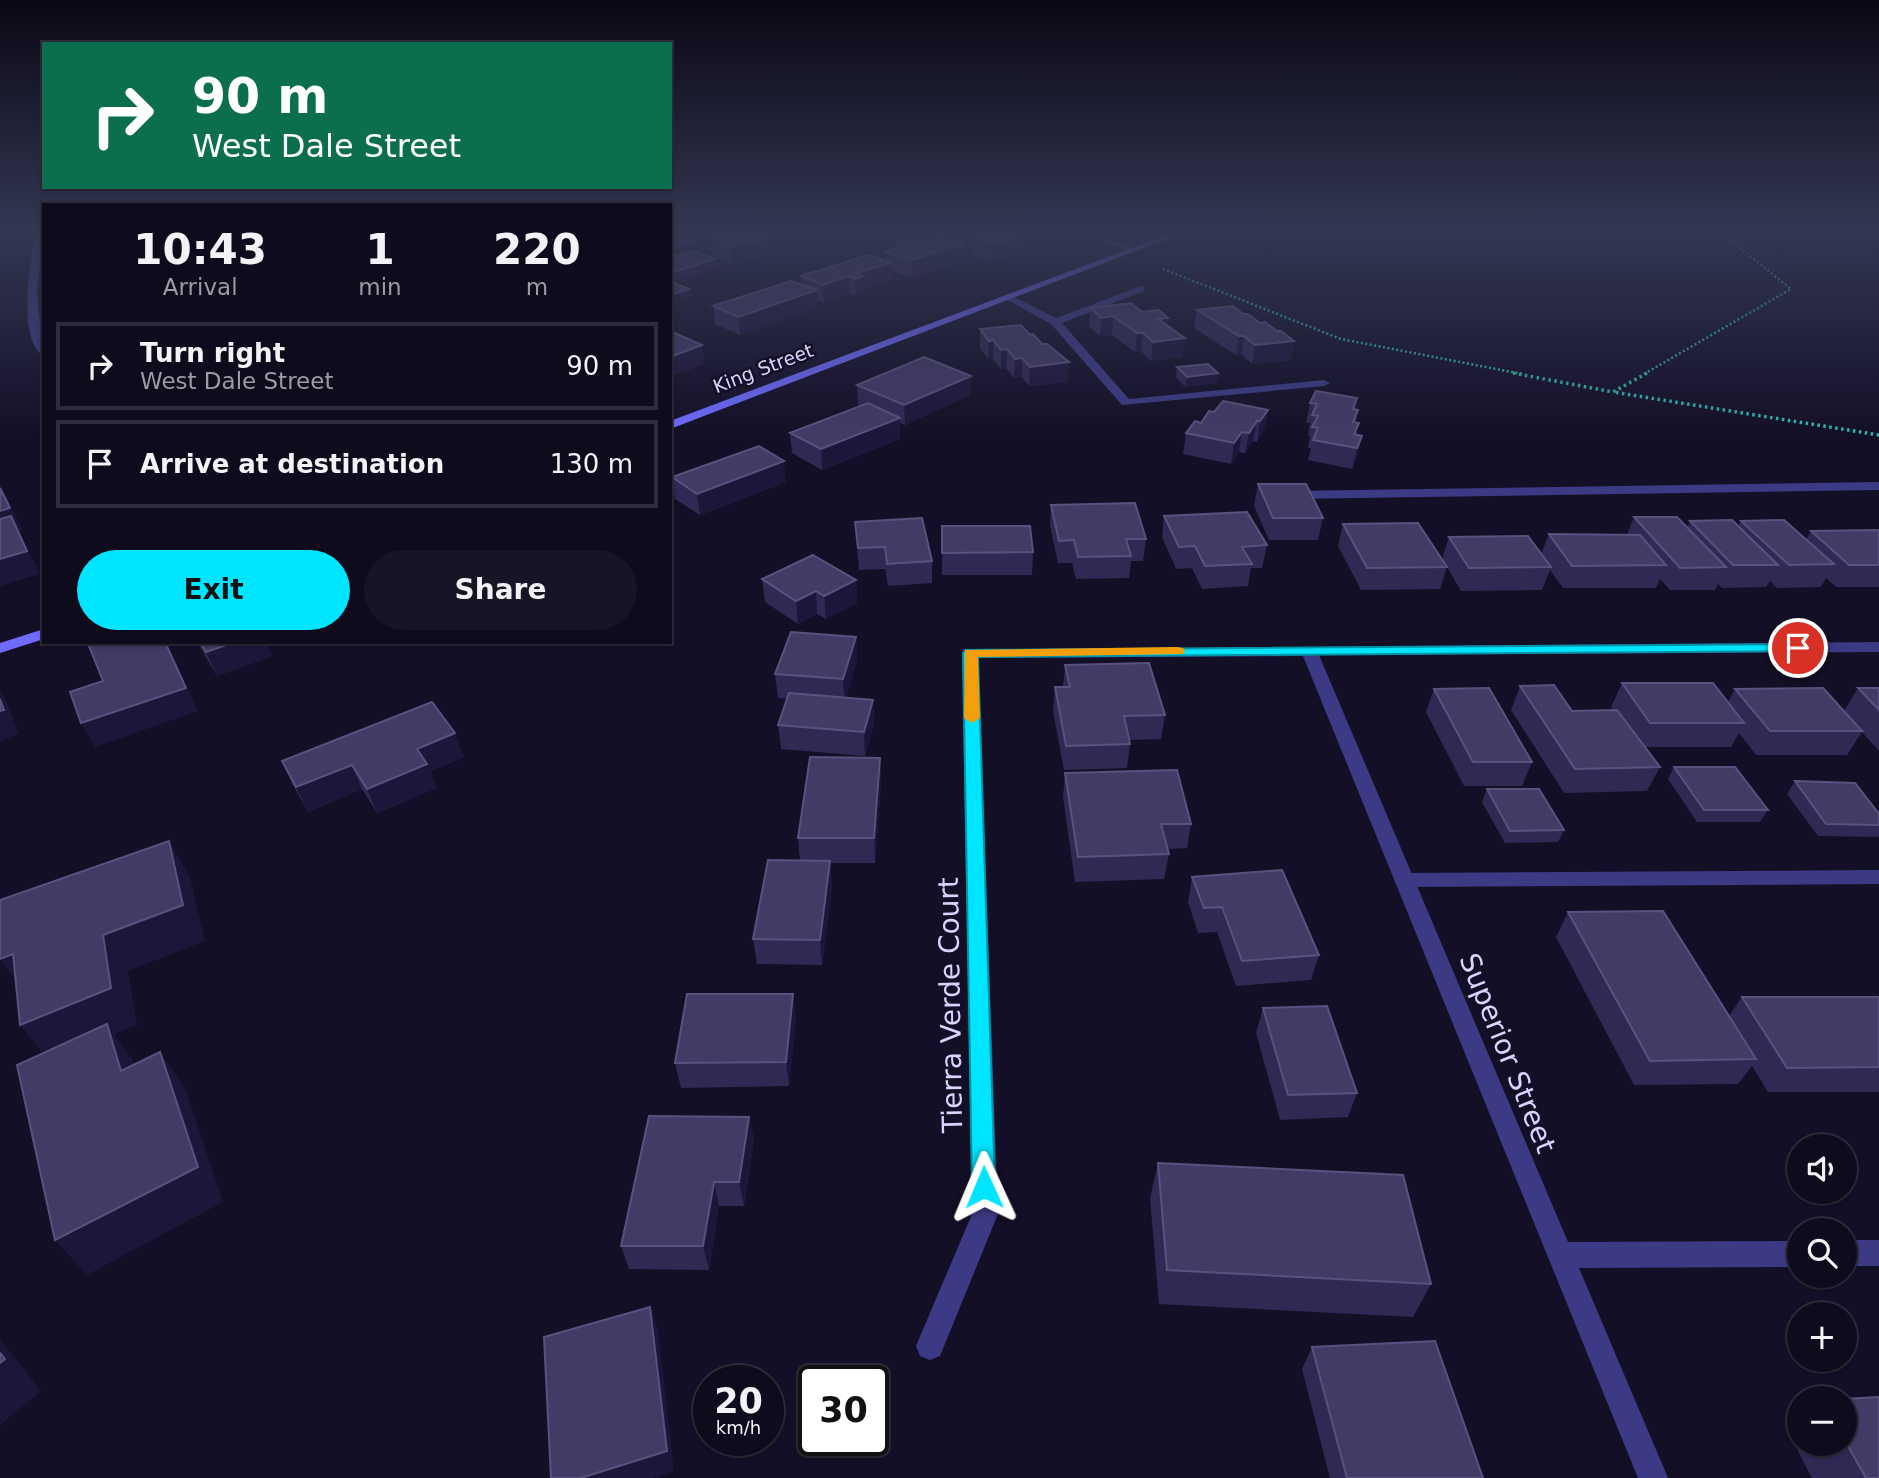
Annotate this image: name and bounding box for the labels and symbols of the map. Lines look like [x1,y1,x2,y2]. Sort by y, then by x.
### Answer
street label: King Street [710,339,816,397]
pin [1768,618,1828,678]
street label: Tierra Verde Court [932,877,969,1134]
street label: Superior Street [1452,949,1563,1158]
position arrow [947,1150,1021,1224]
speed limit sign: 30 [798,1365,889,1456]

